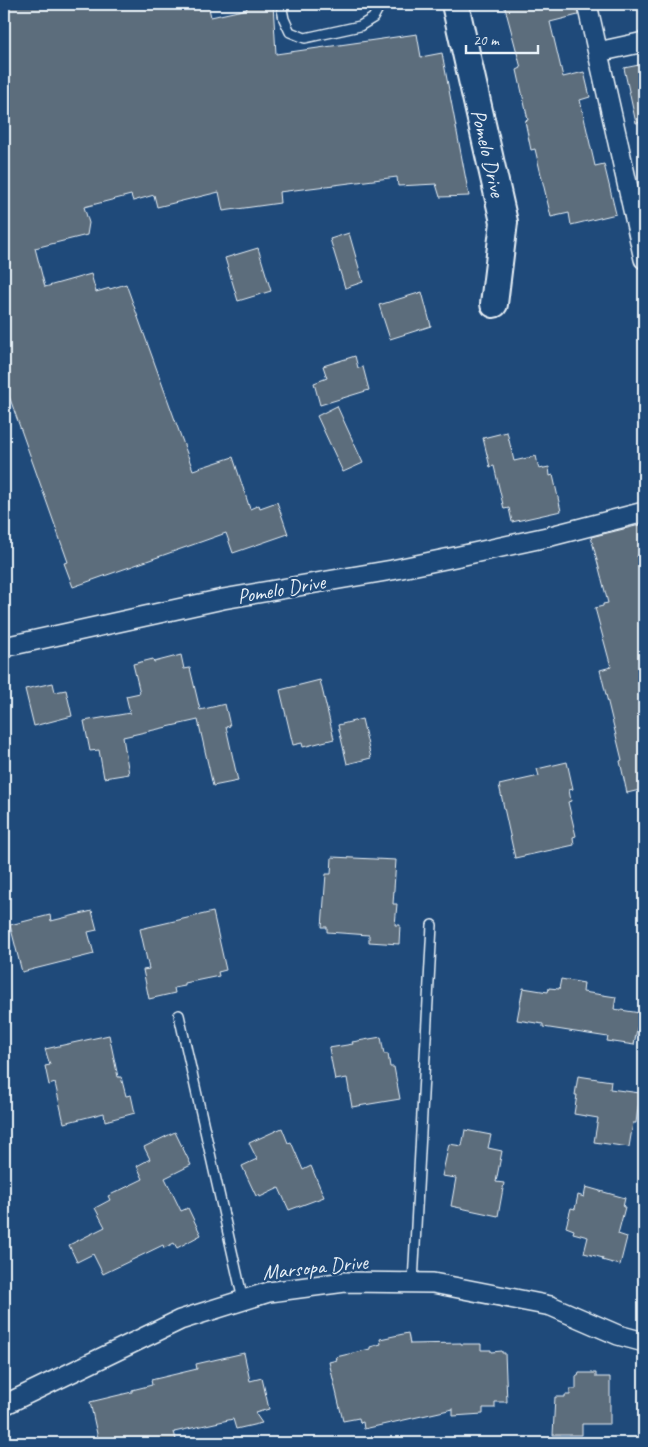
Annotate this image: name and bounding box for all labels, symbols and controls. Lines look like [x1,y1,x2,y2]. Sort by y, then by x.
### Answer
scale bar [466,22,538,54]
text: 20 m [473,31,500,50]
street label: Pomelo Drive [465,107,511,200]
street label: Pomelo Drive [235,568,328,610]
street label: Marsopa Drive [261,1248,370,1285]

